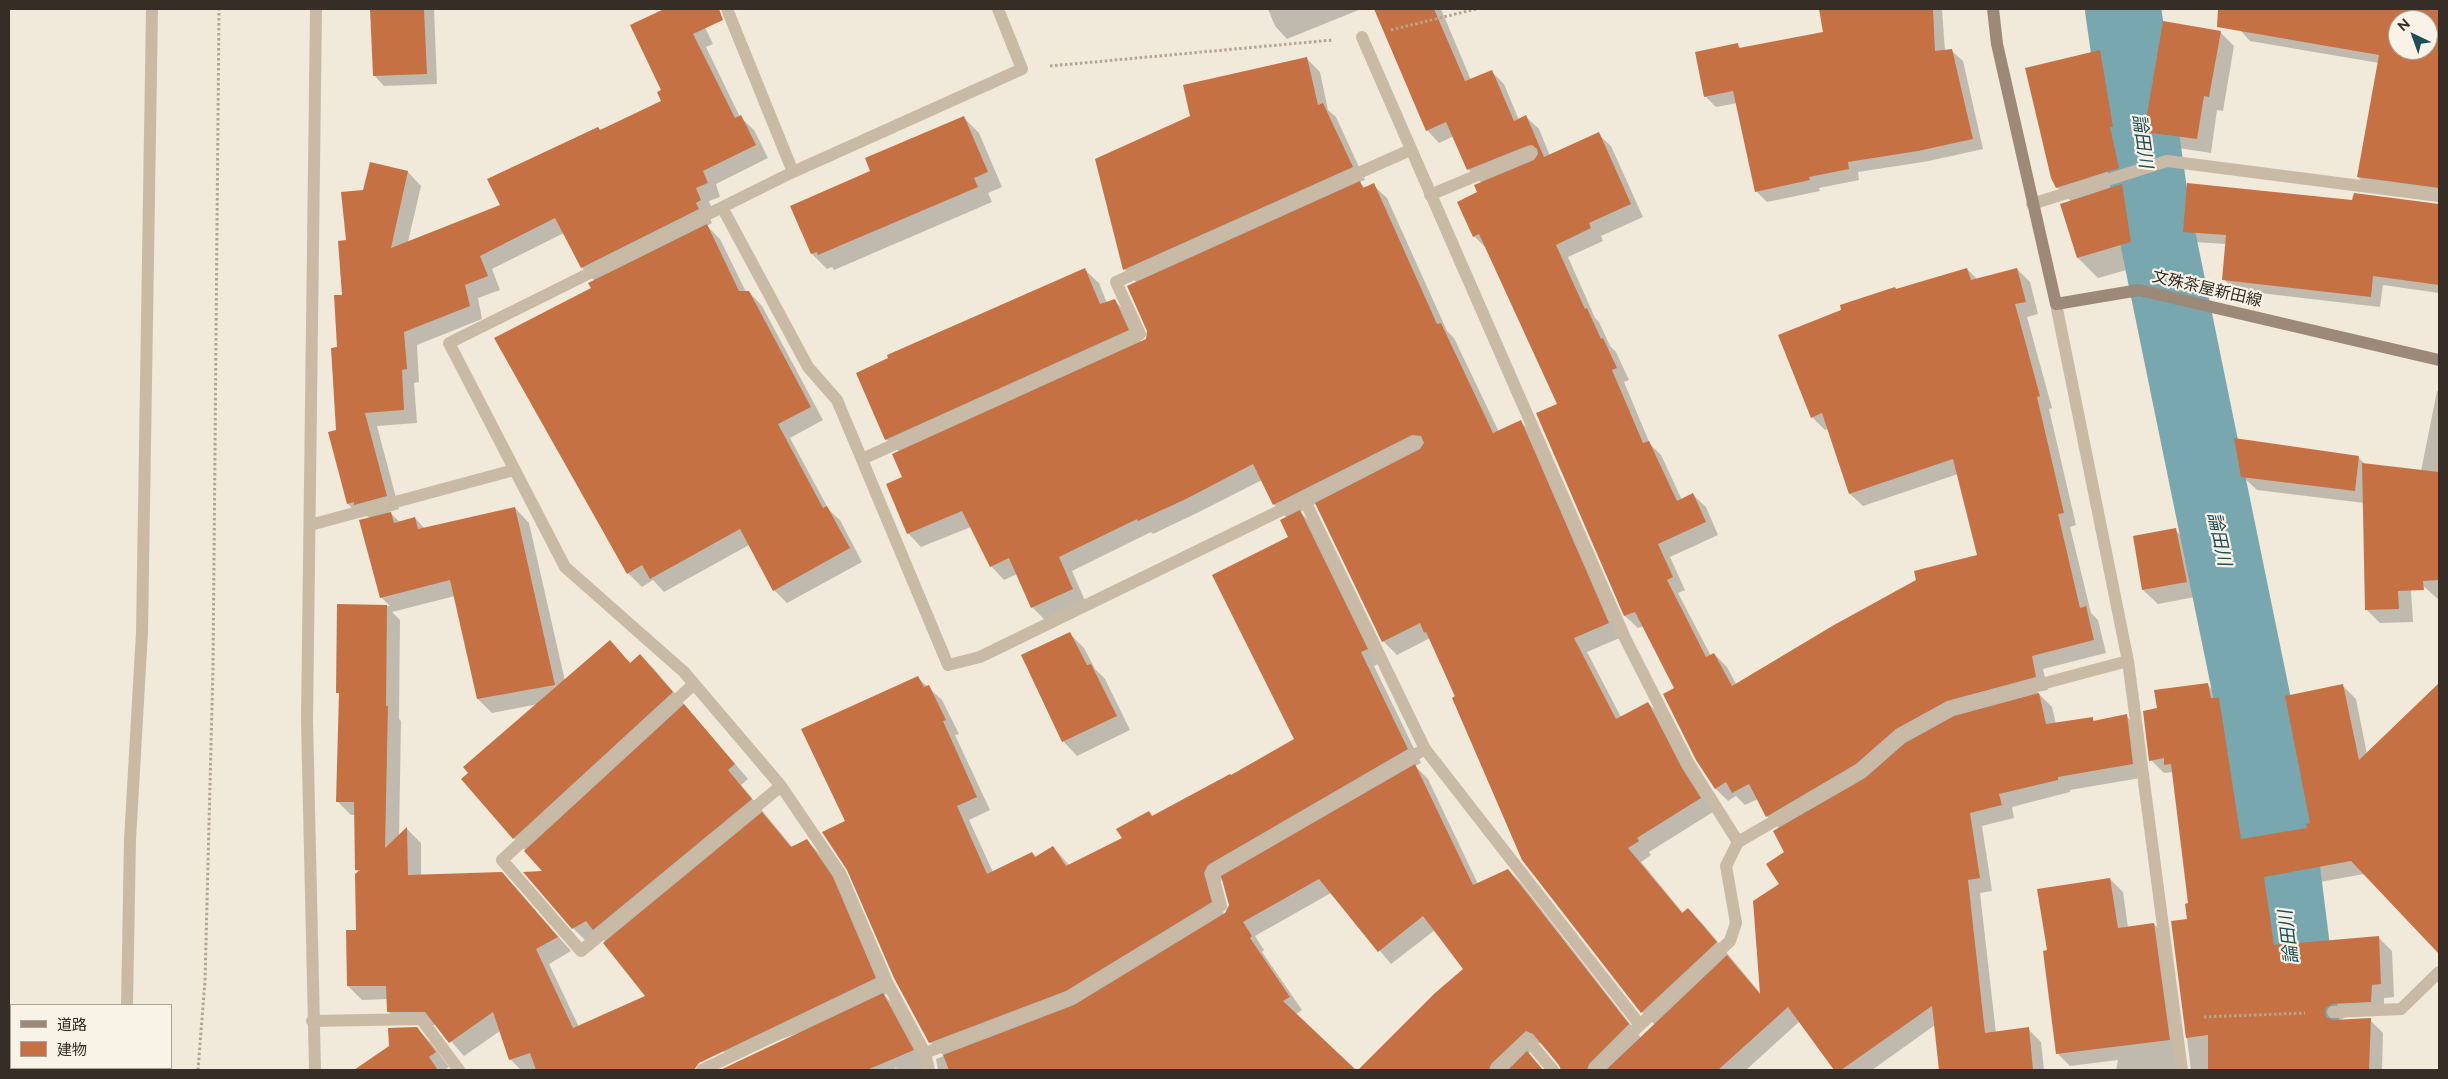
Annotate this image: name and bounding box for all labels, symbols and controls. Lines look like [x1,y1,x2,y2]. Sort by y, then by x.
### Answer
north arrow [2388,10,2438,60]
text: N [2394,15,2413,34]
water label: 論田川 [2128,113,2156,169]
street label: 文殊茶屋新田線 [2150,267,2264,311]
water label: 論田川 [2203,510,2235,568]
water label: 論田川 [2275,909,2303,965]
legend [10,1004,172,1069]
text: 道路 [57,1016,87,1034]
text: 建物 [57,1041,87,1059]

